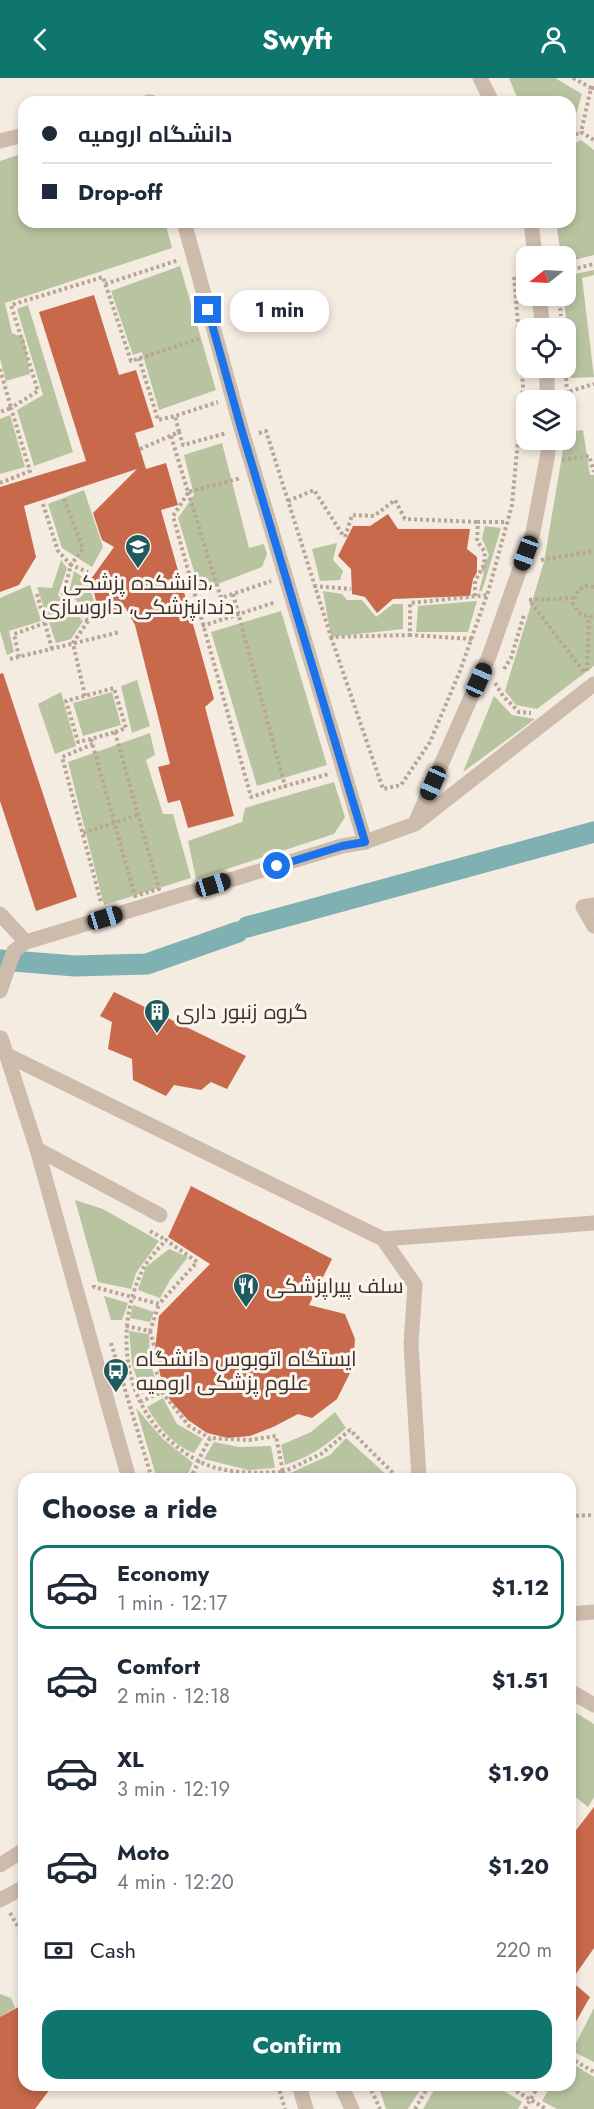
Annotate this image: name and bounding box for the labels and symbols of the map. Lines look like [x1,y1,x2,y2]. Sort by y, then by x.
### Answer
north arrow [516,246,576,306]
callout: 1 min [229,289,328,331]
route end [194,296,221,323]
school or university icon: دانشکده پزشکی، دندانپزشکی، داروسازی [123,532,153,570]
car [511,533,541,573]
place label: دانشکده پزشکی، دندانپزشکی، داروسازی [42,568,234,622]
car [463,660,495,700]
car [417,763,449,803]
route start [263,852,290,879]
car [193,871,233,899]
car [85,904,125,932]
building icon: گروه زنبور داری [142,997,172,1035]
place label: گروه زنبور داری [176,997,308,1027]
restaurant icon: سلف پیراپزشکی [231,1271,261,1309]
place label: سلف پیراپزشکی [266,1271,404,1301]
place label: ایستگاه اتوبوس دانشگاه علوم پزشکی ارومیه [136,1344,357,1398]
bus stop icon: ایستگاه اتوبوس دانشگاه علوم پزشکی ارومیه [101,1356,131,1394]

